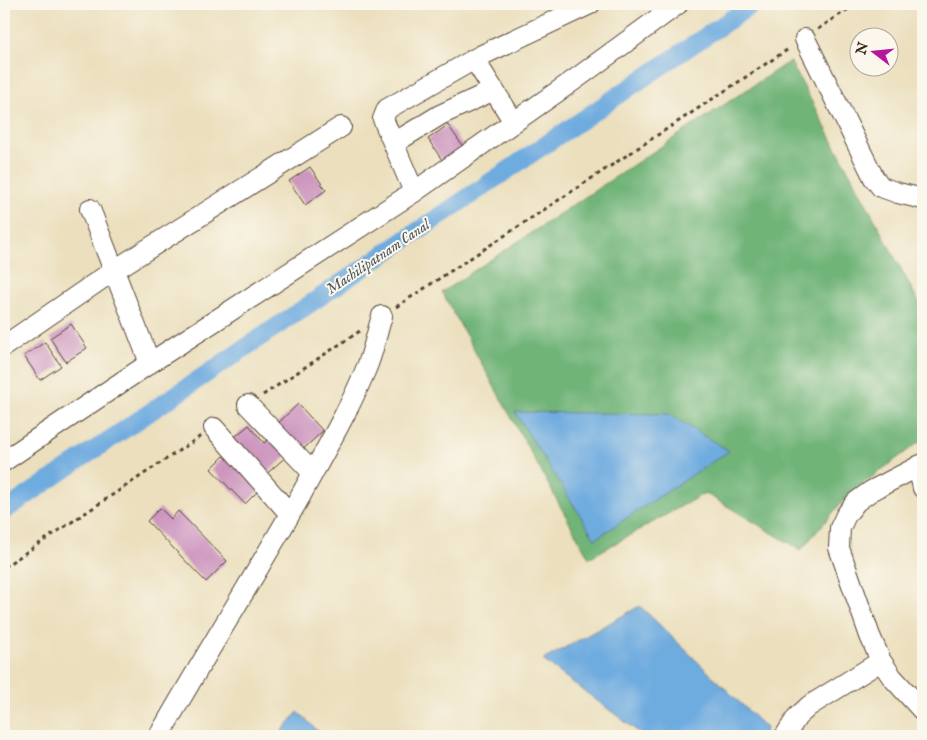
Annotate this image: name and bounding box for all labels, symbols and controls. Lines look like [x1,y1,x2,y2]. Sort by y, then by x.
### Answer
north arrow [850,28,900,78]
text: N [852,40,873,58]
water label: Machilipatnam Canal [323,215,435,299]

